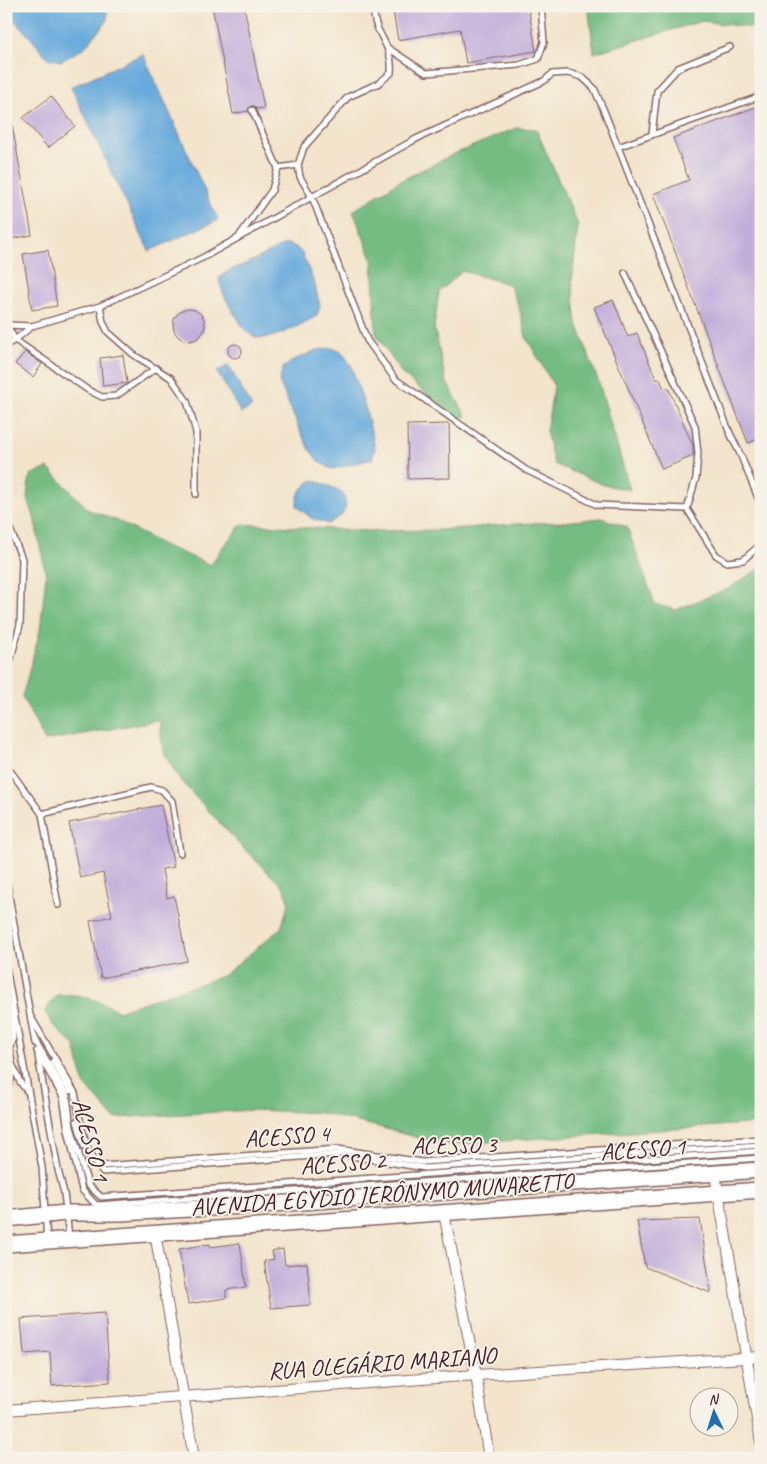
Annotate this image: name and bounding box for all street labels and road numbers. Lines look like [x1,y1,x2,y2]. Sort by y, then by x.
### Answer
street label: ACESSO 1 [65,1095,117,1186]
street label: ACESSO 4 [243,1118,333,1154]
street label: ACESSO 3 [411,1129,499,1161]
street label: ACESSO 1 [599,1131,688,1167]
street label: ACESSO 2 [299,1145,389,1181]
street label: AVENIDA EGYDIO JERÔNYMO MUNARETTO [190,1166,576,1222]
street label: RUA OLEGÁRIO MARIANO [267,1340,500,1386]

